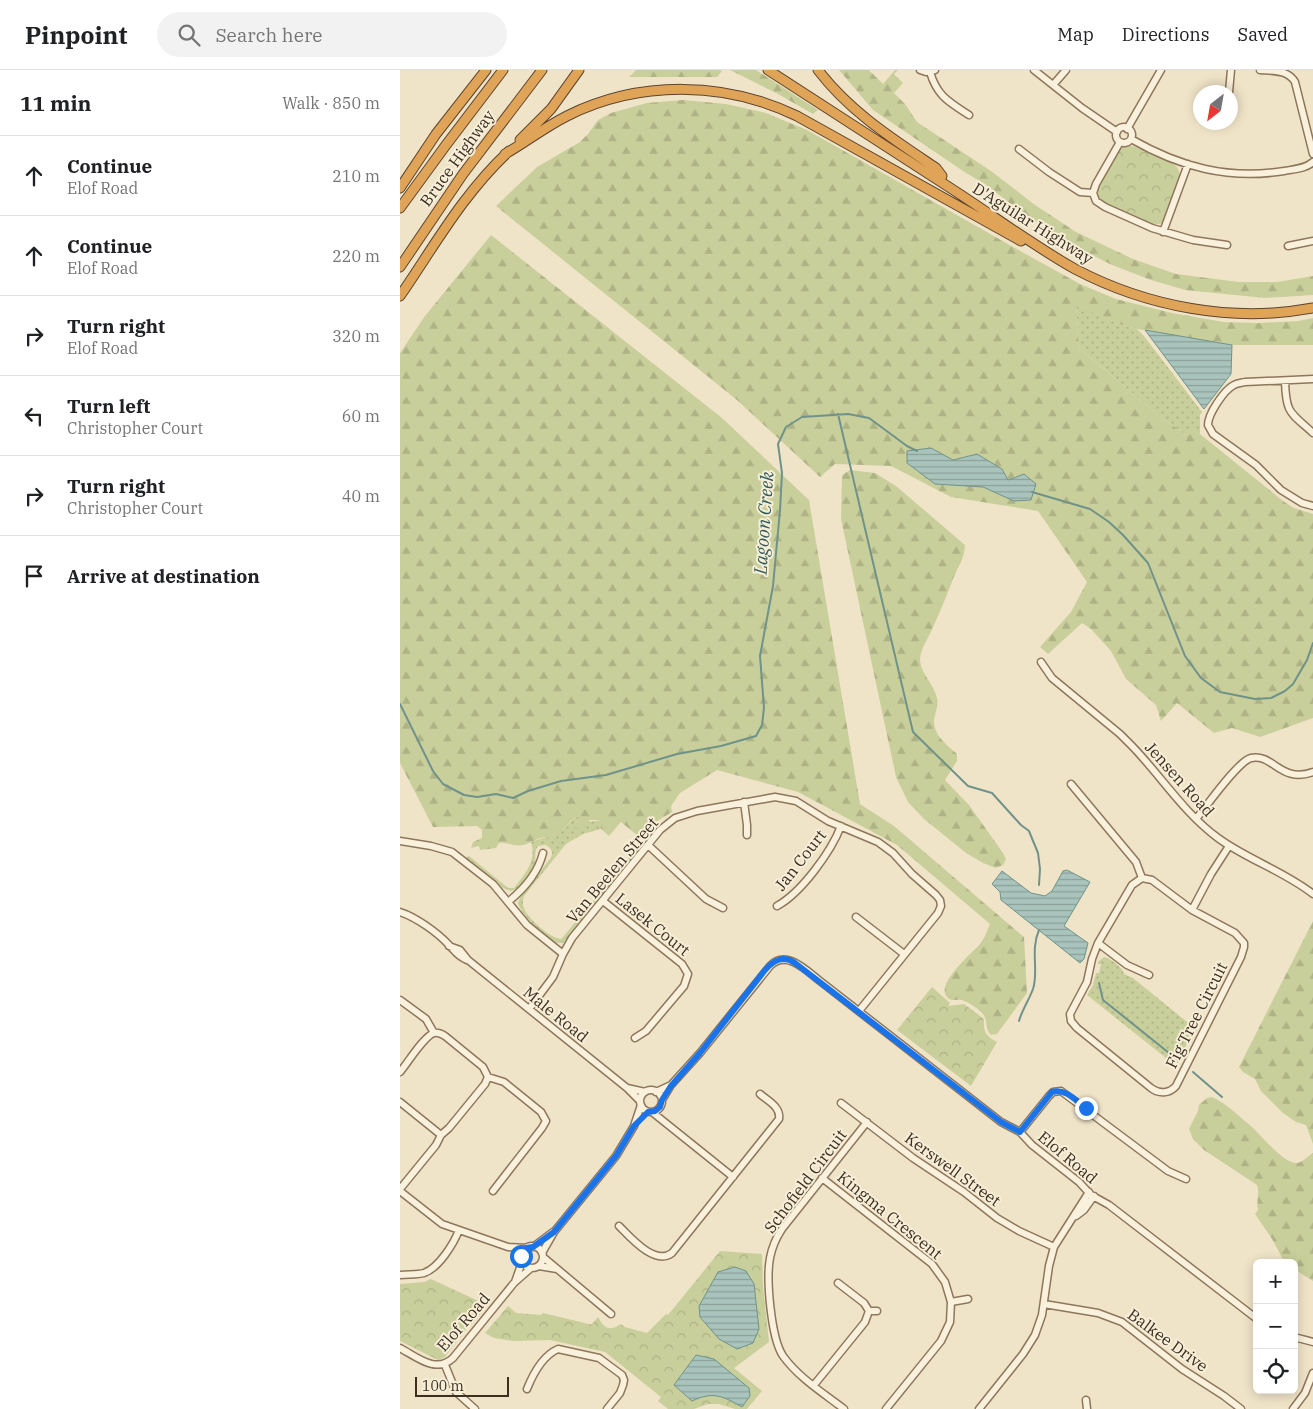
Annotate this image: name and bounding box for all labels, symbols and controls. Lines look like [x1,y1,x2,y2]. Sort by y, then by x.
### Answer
search box [157,12,507,57]
text: Pinpoint [25,19,127,51]
icon: search [175,21,203,49]
text: Search here [215,23,322,47]
text: Map [1057,23,1094,46]
text: Directions [1122,23,1210,46]
text: Saved [1238,23,1288,46]
north arrow [1193,85,1238,130]
text: 11 min [20,89,91,117]
text: Walk · 850 m [282,93,380,113]
street label: Bruce Highway [415,106,499,210]
text: Continue [67,154,152,178]
icon: ahead [20,162,48,190]
text: 210 m [332,166,380,186]
text: Elof Road [67,178,138,198]
street label: D'Aguilar Highway [969,178,1097,268]
text: Continue [67,234,152,258]
icon: ahead [20,242,48,270]
text: 220 m [332,246,380,266]
text: Elof Road [67,258,138,278]
text: Turn right [67,314,165,338]
icon: right [20,322,48,350]
text: 320 m [332,326,380,346]
text: Elof Road [67,338,138,358]
text: Turn left [67,394,150,418]
icon: left [20,402,48,430]
text: 60 m [342,406,380,426]
text: Christopher Court [67,418,203,438]
water label: Lagoon Creek [748,470,779,576]
text: Turn right [67,474,165,498]
icon: right [20,482,48,510]
text: 40 m [342,486,380,506]
text: Christopher Court [67,498,203,518]
icon: arrive [20,562,48,590]
text: Arrive at destination [67,564,260,588]
street label: Jensen Road [1141,737,1219,821]
street label: Van Beelen Street [562,813,662,927]
street label: Jan Court [770,825,830,895]
street label: Lasek Court [612,888,694,960]
street label: Fig Tree Circuit [1161,958,1232,1071]
street label: Male Road [519,982,593,1046]
route end [1075,1097,1098,1120]
street label: Schofield Circuit [759,1125,851,1237]
street label: Elof Road [1034,1126,1102,1188]
street label: Kerswell Street [901,1128,1005,1211]
street label: Kingma Crescent [834,1167,947,1264]
route start [510,1245,533,1268]
map controls [1253,1259,1298,1394]
button: + [1253,1259,1298,1304]
street label: Elof Road [432,1288,494,1355]
street label: Balkee Drive [1124,1304,1212,1376]
button: − [1253,1304,1298,1349]
button: locate [1253,1349,1298,1394]
scale bar [415,1374,509,1397]
text: 100 m [422,1377,464,1395]

